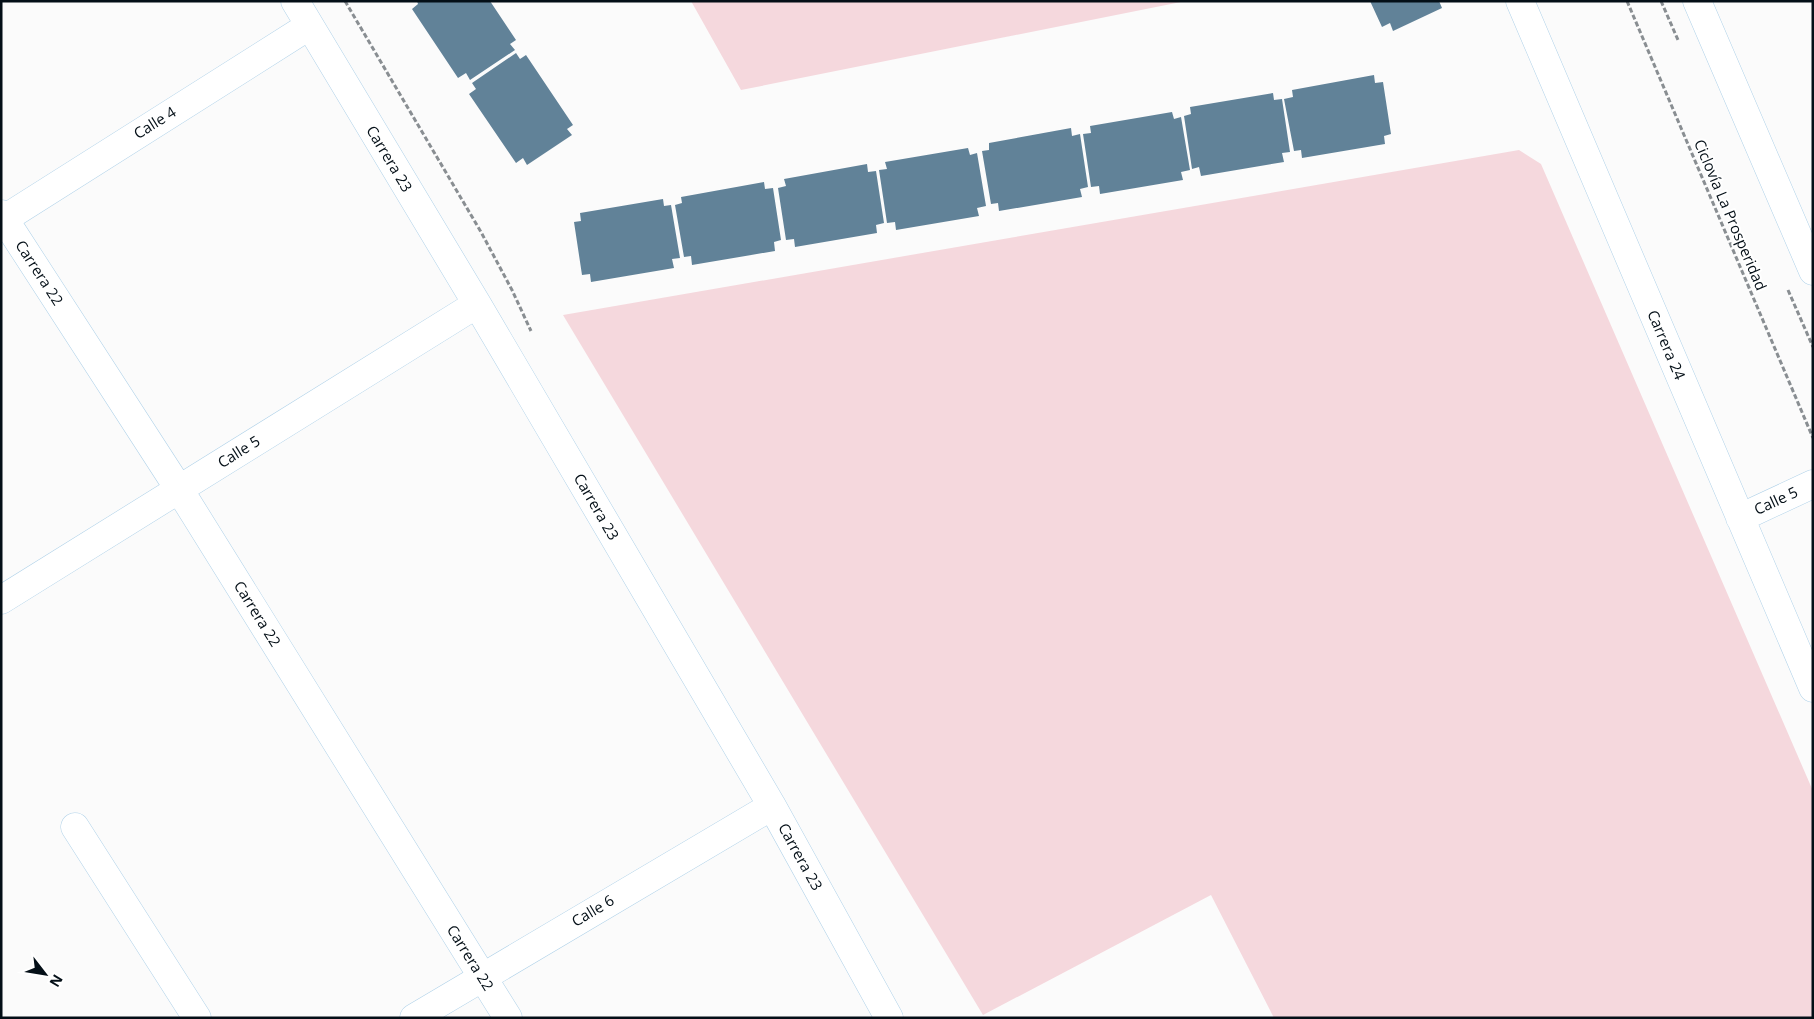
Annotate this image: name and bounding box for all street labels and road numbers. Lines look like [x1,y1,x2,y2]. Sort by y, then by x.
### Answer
street label: Calle 4 [130,101,180,143]
street label: Carrera 23 [362,122,417,195]
street label: Ciclovía La Prosperidad [1690,136,1772,293]
street label: Carrera 22 [11,236,68,309]
street label: Carrera 24 [1643,307,1691,383]
street label: Calle 5 [214,430,263,472]
street label: Carrera 23 [570,469,624,544]
street label: Calle 5 [1750,481,1801,519]
street label: Carrera 22 [230,577,286,650]
street label: Carrera 23 [774,819,828,894]
street label: Calle 6 [568,890,617,931]
street label: Carrera 22 [443,921,499,994]

